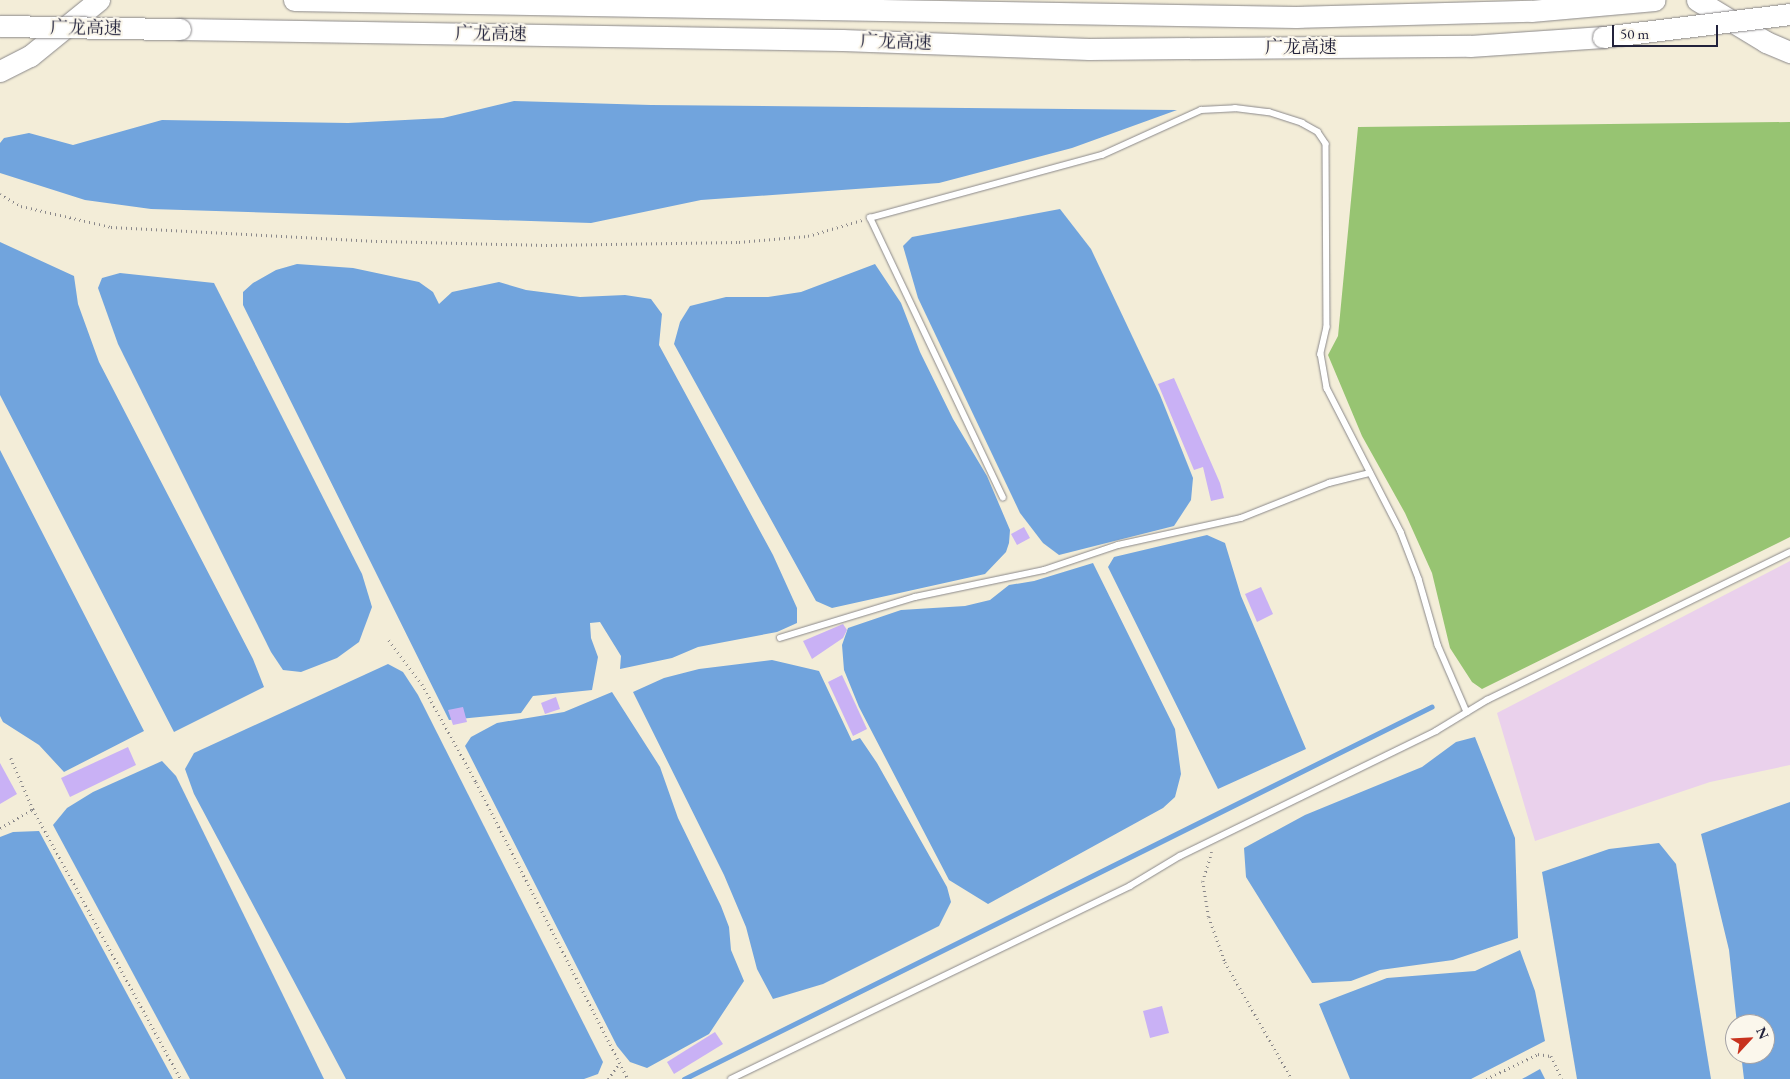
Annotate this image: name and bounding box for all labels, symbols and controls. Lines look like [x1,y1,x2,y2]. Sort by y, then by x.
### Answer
scale bar [1615,15,1721,47]
street label: 广龙高速 [50,17,122,39]
street label: 广龙高速 [455,23,527,45]
text: 50 m [1620,24,1649,43]
street label: 广龙高速 [860,30,932,54]
street label: 广龙高速 [1265,36,1337,58]
north arrow [1725,1014,1775,1064]
text: N [1752,1024,1773,1042]

